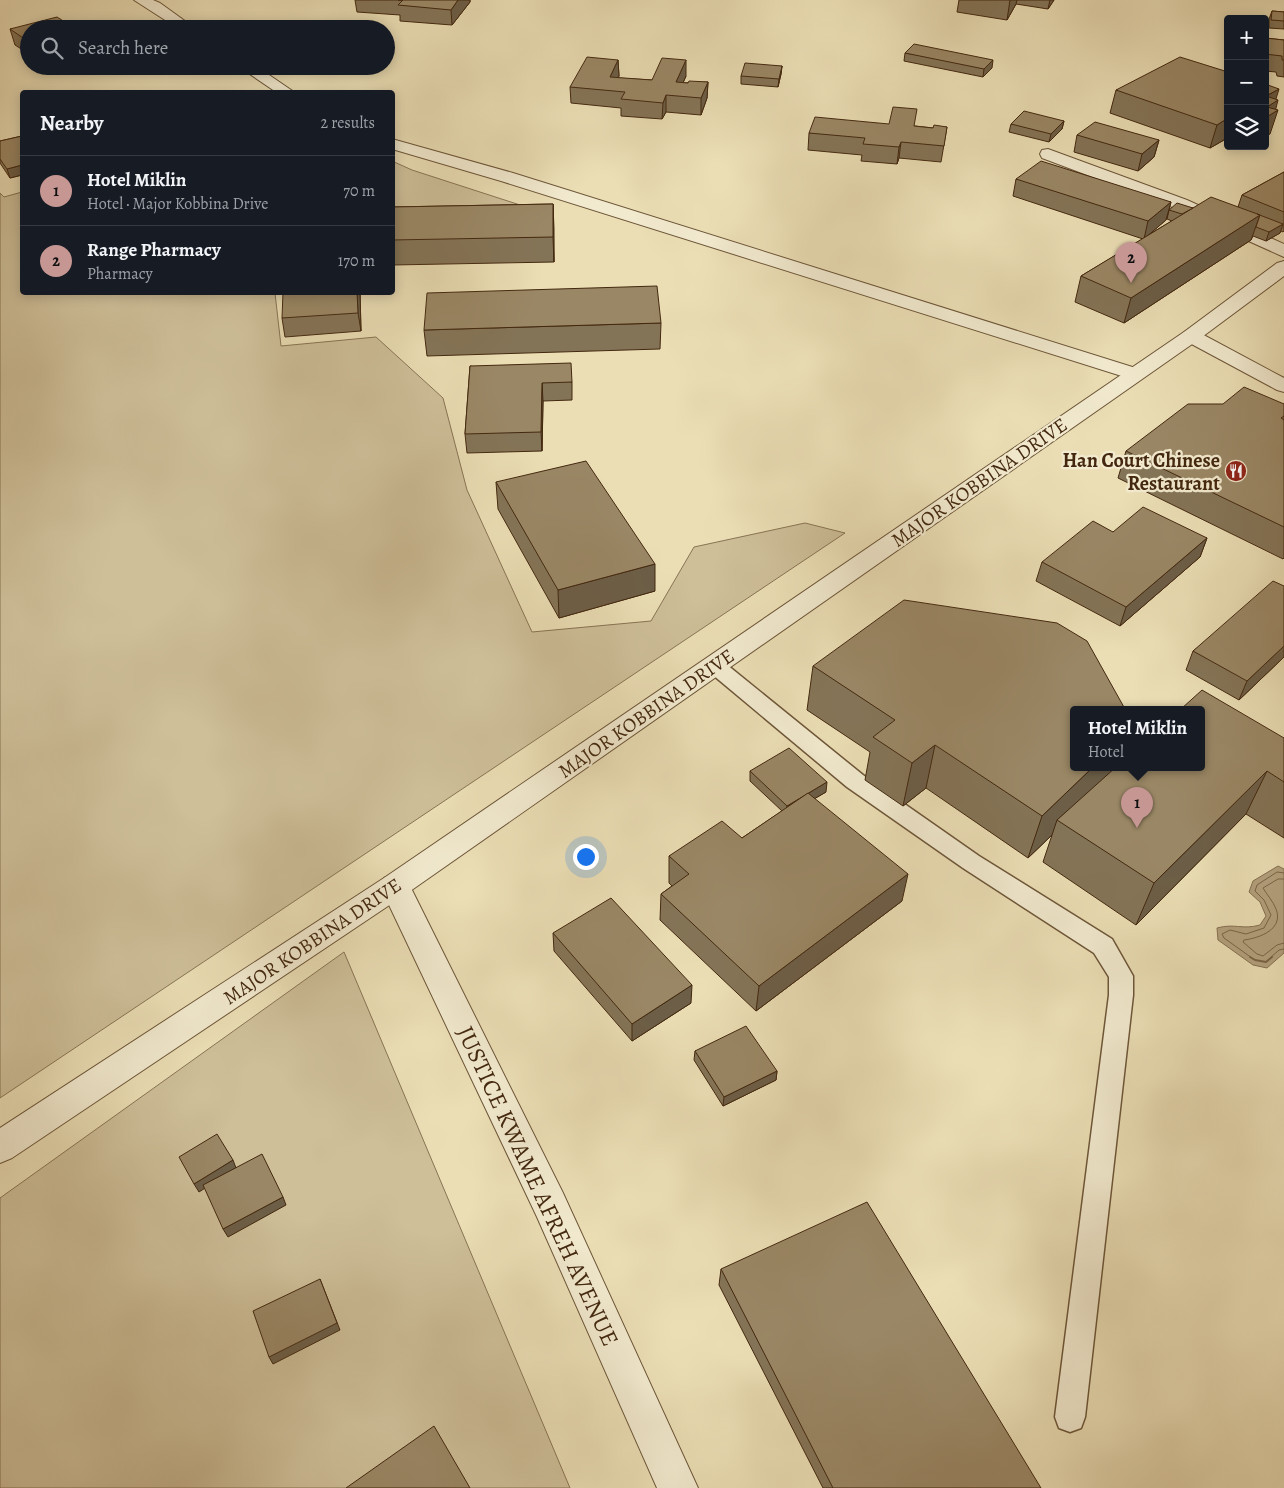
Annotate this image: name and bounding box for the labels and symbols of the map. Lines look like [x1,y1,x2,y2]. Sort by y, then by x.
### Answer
pin: 2 [1115,242,1147,283]
street label: MAJOR KOBBINA DRIVE [886,411,1073,554]
place label: Han Court Chinese Restaurant [1062,447,1220,497]
restaurant icon: Han Court Chinese Restaurant [1224,459,1248,483]
street label: MAJOR KOBBINA DRIVE [553,642,740,785]
pin: 1 [1121,787,1153,828]
your location [573,844,599,870]
street label: MAJOR KOBBINA DRIVE [218,872,407,1011]
street label: JUSTICE KWAME AFREH AVENUE [450,1021,626,1351]

